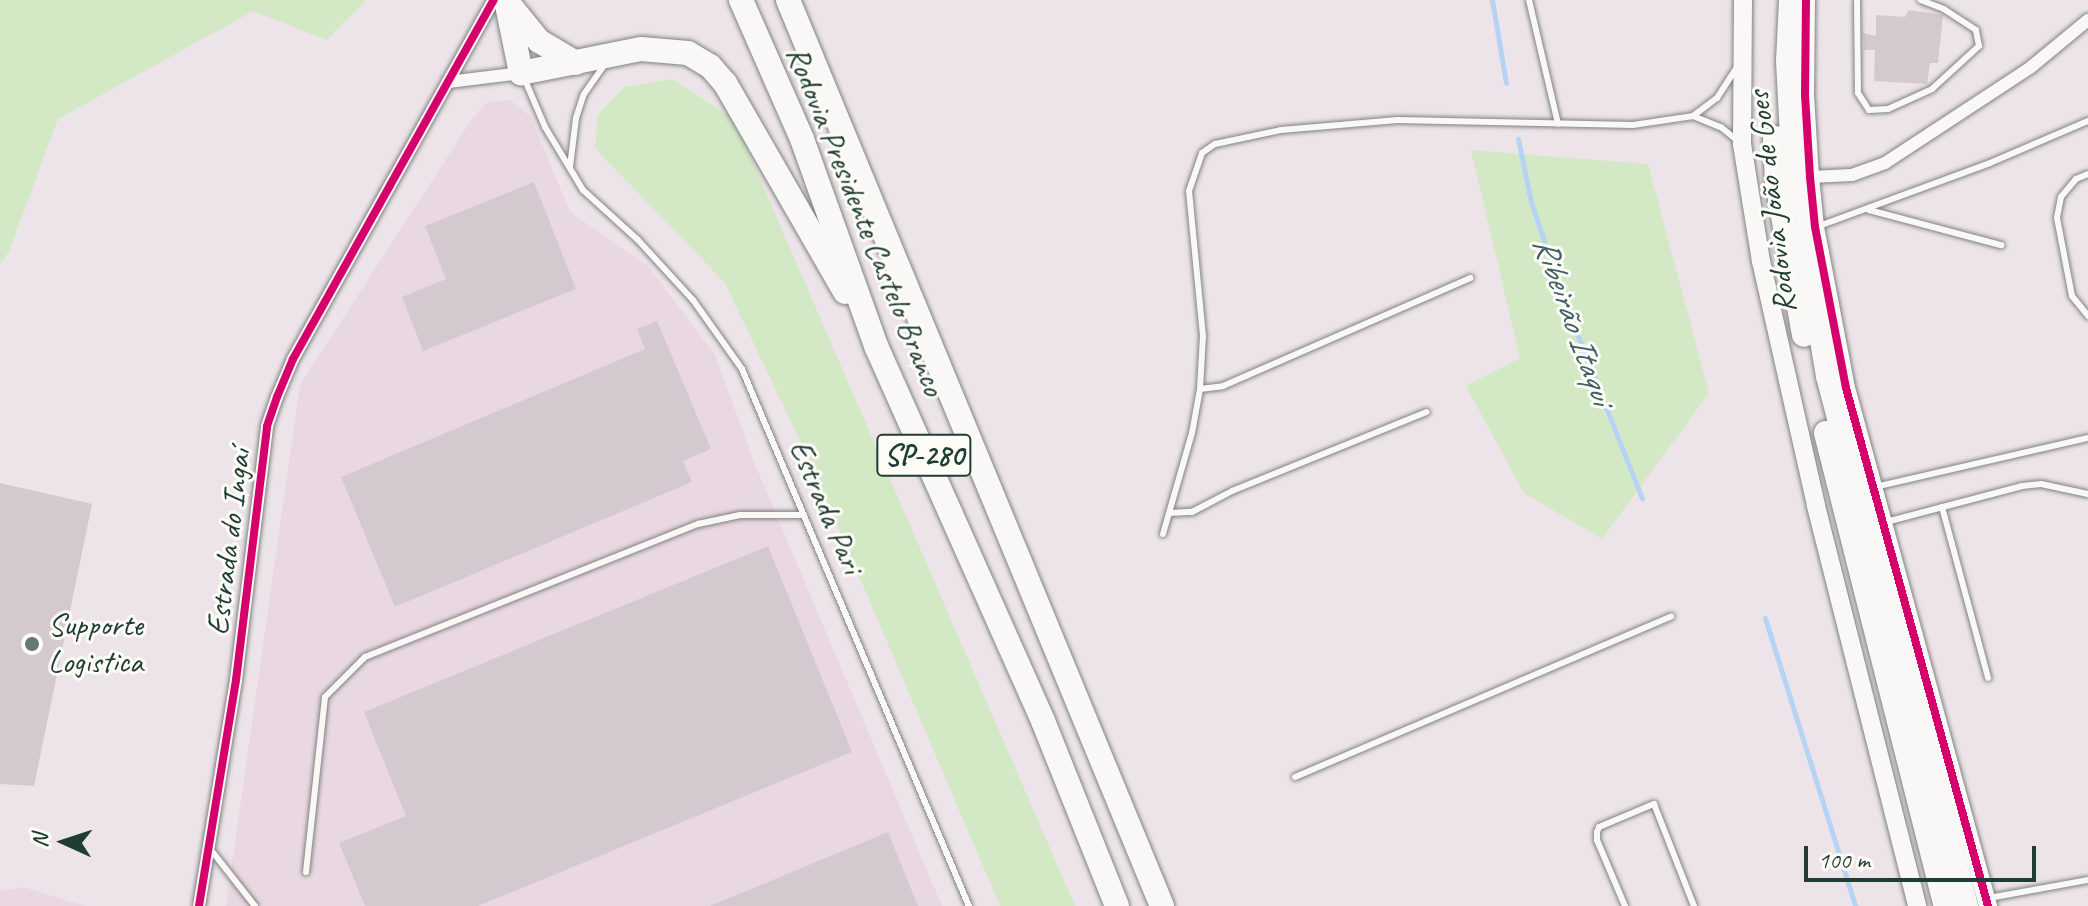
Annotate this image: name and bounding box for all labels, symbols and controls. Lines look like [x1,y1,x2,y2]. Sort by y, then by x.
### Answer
street label: Rodovia Presidente Castelo Branco [777,40,953,402]
street label: Rodovia João de Goes [1739,89,1805,315]
water label: Ribeirão Itaqui [1525,230,1623,410]
road number: SP-280 [876,429,972,481]
street label: Estrada Pari [781,434,871,580]
street label: Estrada do Ingaí [199,447,259,637]
place label: Supporte Logistica [48,607,143,682]
marker: Supporte Logistica [23,635,41,653]
north arrow [24,802,104,882]
scale bar [1808,830,2040,880]
text: N [26,833,54,848]
text: 100 m [1818,845,1870,875]

